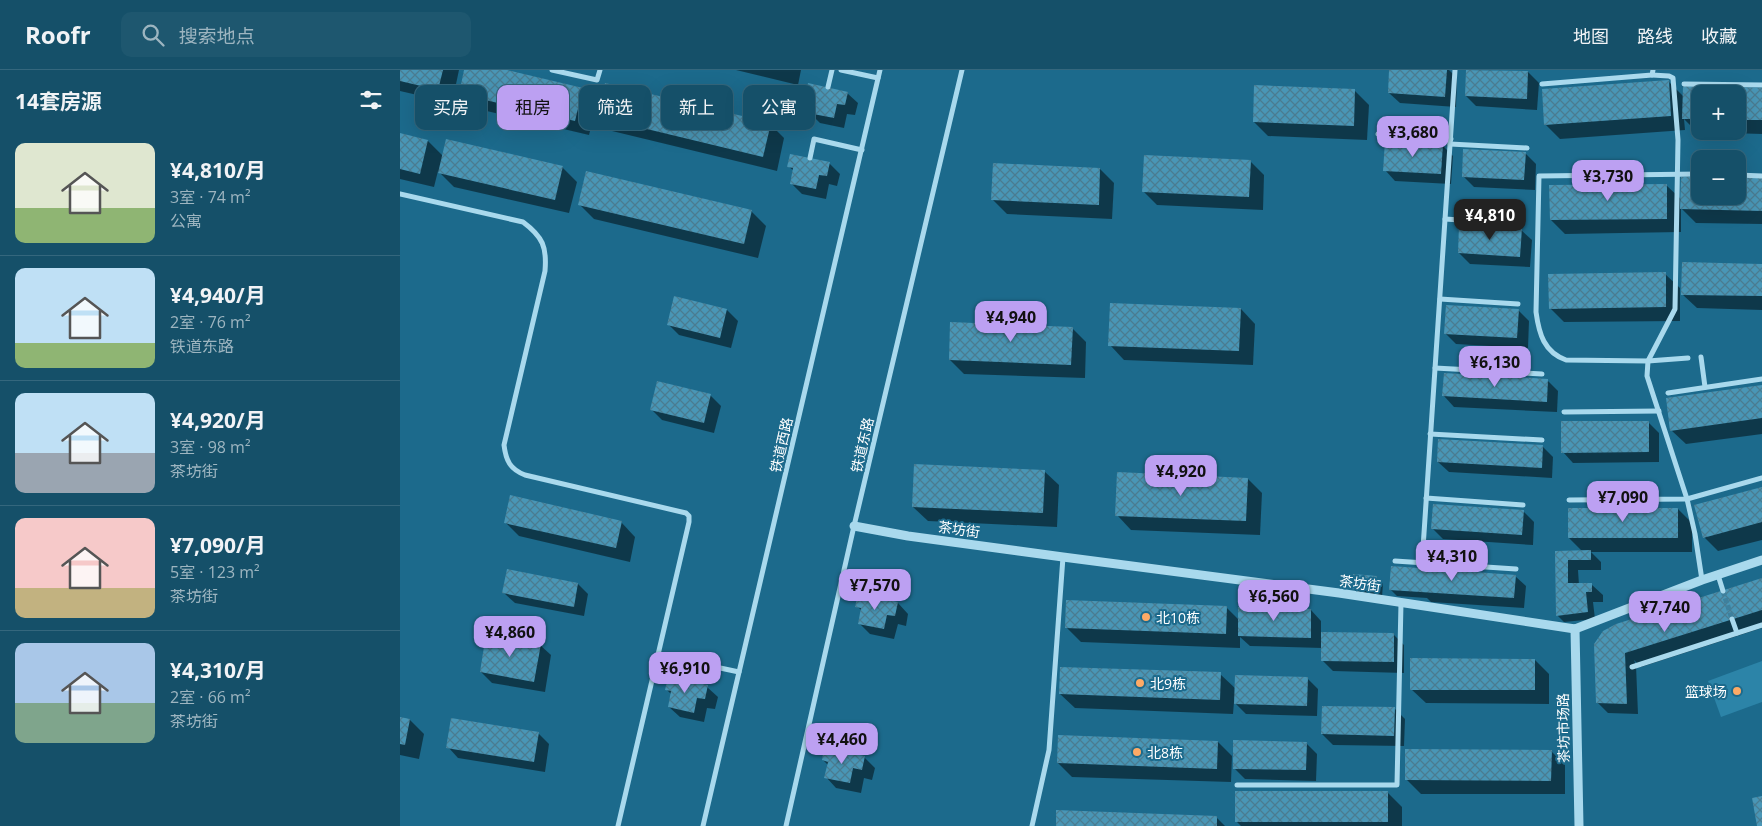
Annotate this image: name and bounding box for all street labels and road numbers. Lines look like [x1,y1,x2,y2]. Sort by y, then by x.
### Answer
street label: 铁道西路 [765,416,797,474]
street label: 铁道东路 [846,416,878,474]
street label: 茶坊街 [937,517,981,541]
street label: 茶坊街 [1338,571,1382,595]
street label: 茶坊市场路 [1553,693,1573,763]

